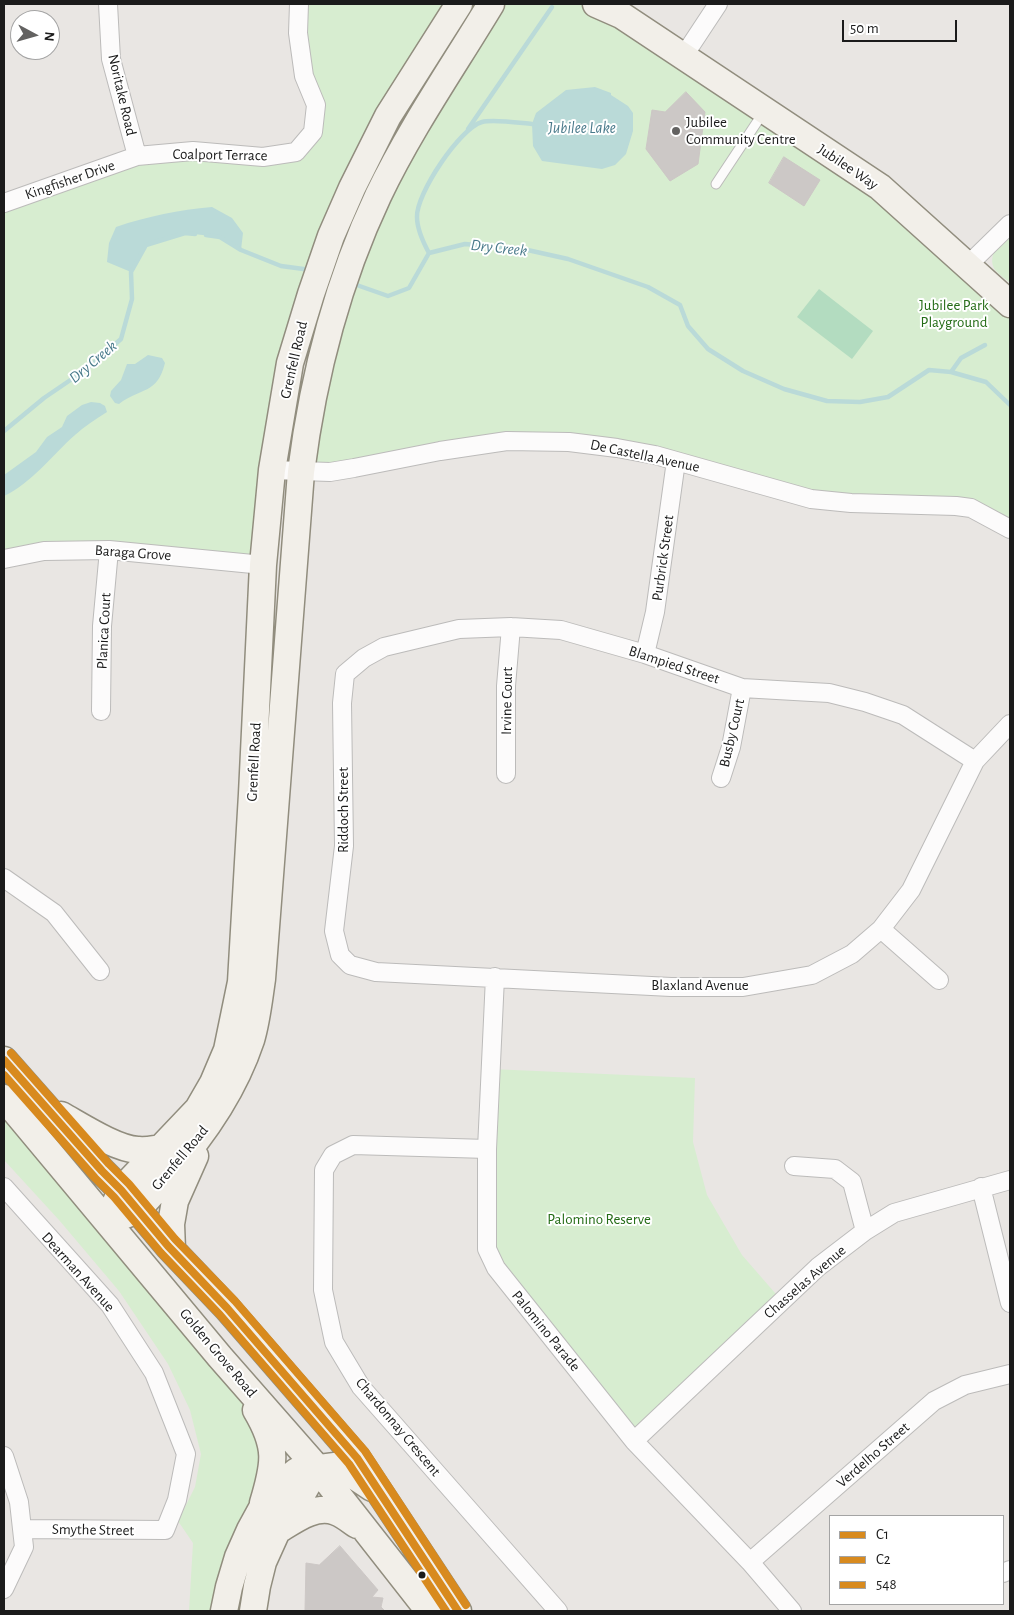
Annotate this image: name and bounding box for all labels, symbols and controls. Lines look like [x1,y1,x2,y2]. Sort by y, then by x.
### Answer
north arrow [10,10,60,60]
scale bar [844,10,959,42]
text: 50 m [850,21,879,36]
text: N [41,31,56,42]
street label: Noritake Road [104,52,140,138]
place label: Jubilee Community Centre [686,113,796,148]
water label: Jubilee Lake [548,118,616,138]
marker: Jubilee Community Centre [670,125,682,137]
street label: Jubilee Way [814,140,882,194]
street label: Coalport Terrace [172,145,268,165]
street label: Kingfisher Drive [23,156,117,204]
water label: Dry Creek [470,235,528,261]
park label: Jubilee Park Playground [919,296,989,331]
street label: Grenfell Road [276,320,312,400]
water label: Dry Creek [65,336,121,388]
street label: De Castella Avenue [589,436,701,476]
street label: Purbrick Street [648,514,678,602]
street label: Baraga Grove [94,541,172,565]
street label: Planica Court [93,592,115,670]
street label: Blampied Street [626,642,722,688]
street label: Irvine Court [497,667,517,735]
street label: Busby Court [715,697,749,769]
street label: Grenfell Road [243,722,265,802]
street label: Riddoch Street [334,767,352,853]
street label: Blaxland Avenue [651,976,749,994]
street label: Grenfell Road [148,1122,212,1194]
park label: Palomino Reserve [547,1210,651,1228]
street label: Dearman Avenue [38,1228,118,1316]
street label: Chasselas Avenue [760,1241,850,1323]
street label: Palomino Parade [508,1287,584,1375]
street label: Golden Grove Road [176,1305,260,1401]
street label: Chardonnay Crescent [352,1374,444,1480]
street label: Verdelho Street [833,1418,913,1492]
legend [829,1515,1004,1605]
street label: Smythe Street [52,1520,134,1540]
text: C1 [876,1527,889,1542]
text: C2 [876,1552,891,1567]
unlabelled marker [417,1570,427,1580]
text: 548 [876,1577,897,1592]

